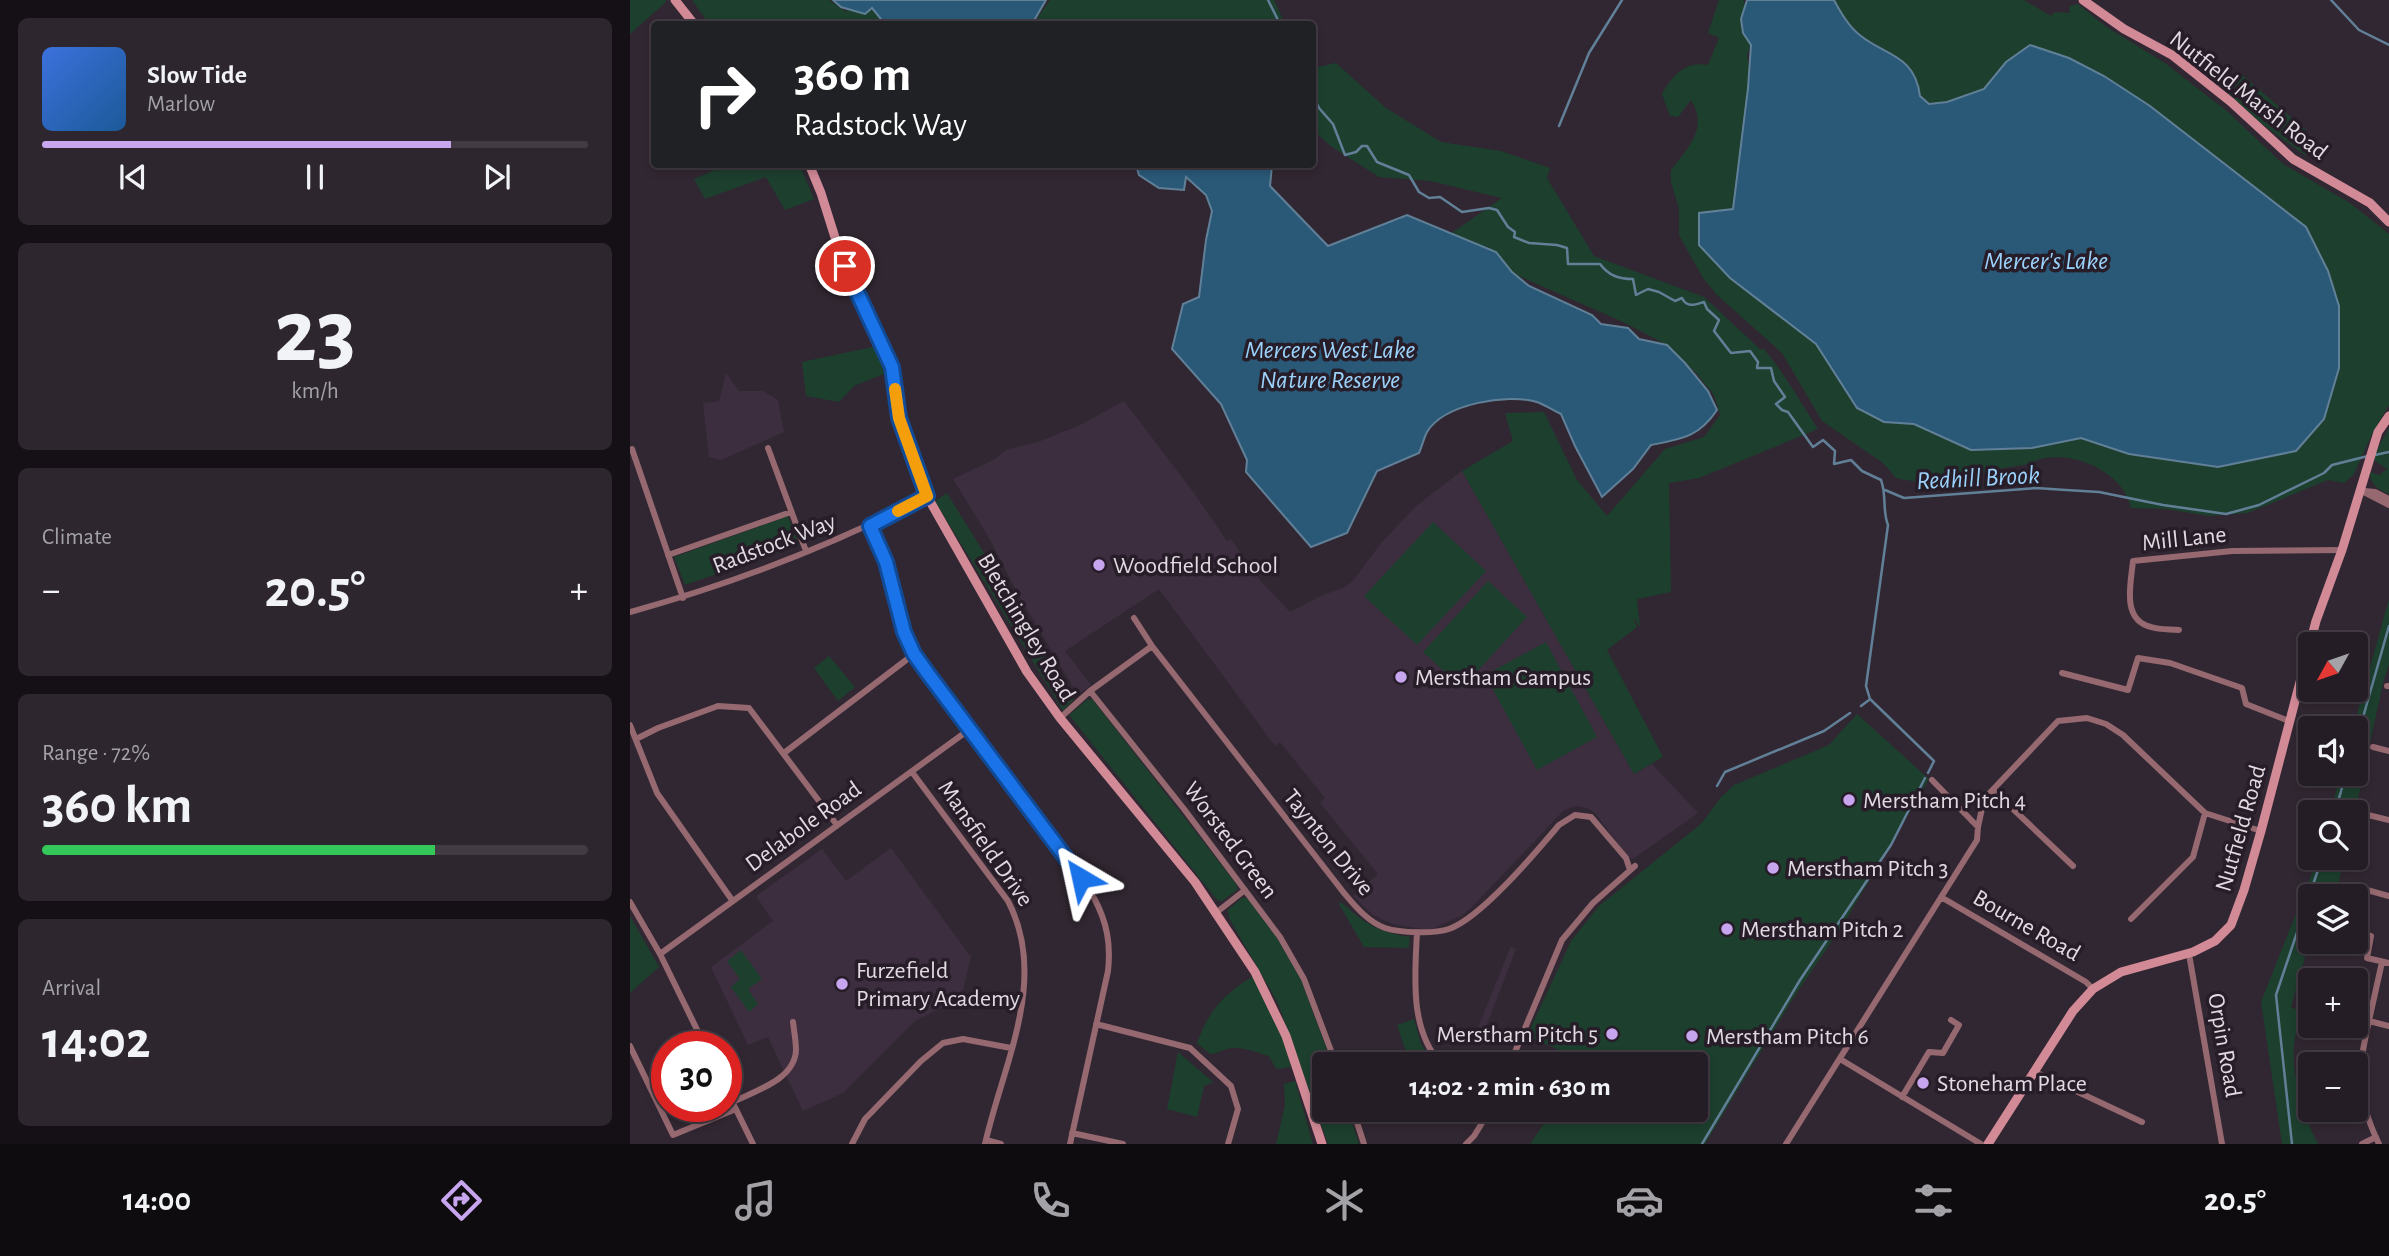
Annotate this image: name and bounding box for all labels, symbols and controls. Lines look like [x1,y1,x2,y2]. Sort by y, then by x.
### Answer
street label: Nutfield Marsh Road [2165,27,2332,165]
icon: right [679,49,770,140]
text: 360 m [794,51,911,100]
text: Slow Tide [147,62,247,88]
text: Marlow [147,93,215,116]
text: Radstock Way [794,109,967,141]
icon: previous [114,158,152,196]
icon: pause [296,158,334,196]
icon: next [478,158,516,196]
pin [815,236,875,296]
icon: arrive [826,247,864,285]
water label: Mercer's Lake [1984,248,2108,274]
text: 23 [274,287,356,378]
water label: Mercers West Lake Nature Reserve [1245,337,1415,393]
text: km/h [291,380,339,403]
water label: Redhill Brook [1916,462,2040,494]
street label: Radstock Way [710,510,839,578]
street label: Mill Lane [2141,523,2228,555]
text: Climate [42,526,112,549]
street label: Bletchingley Road [973,549,1080,706]
place label: Woodfield School [1113,554,1278,578]
marker: Woodfield School [1091,557,1107,573]
text: 20.5° [264,564,366,616]
text: − [42,572,60,610]
text: + [570,572,588,610]
north arrow [2298,632,2368,702]
map controls [2298,632,2368,1122]
place label: Merstham Campus [1415,666,1591,690]
marker: Merstham Campus [1393,669,1409,685]
button: sound [2298,716,2368,786]
text: Range · 72% [42,742,150,765]
street label: Nutfield Road [2211,762,2270,894]
street label: Mansfield Drive [933,776,1037,911]
street label: Delabole Road [741,777,866,877]
street label: Worsted Green [1179,778,1282,904]
text: 360 km [42,780,192,832]
street label: Taynton Drive [1278,785,1378,900]
place label: Merstham Pitch 4 [1863,789,2026,813]
marker: Merstham Pitch 4 [1841,792,1857,808]
button: search [2298,800,2368,870]
position arrow [1044,841,1118,915]
place label: Merstham Pitch 3 [1787,857,1948,881]
marker: Merstham Pitch 3 [1765,860,1781,876]
button: layers [2298,884,2368,954]
street label: Bourne Road [1969,886,2084,966]
place label: Merstham Pitch 2 [1741,918,1904,942]
marker: Merstham Pitch 2 [1719,921,1735,937]
place label: Furzefield Primary Academy [856,959,1020,1011]
button: + [2298,968,2368,1038]
marker: Furzefield Primary Academy [834,976,850,992]
text: Arrival [42,977,101,1000]
street label: Orpin Road [2203,991,2245,1099]
text: 14:02 [42,1015,150,1067]
place label: Merstham Pitch 5 [1436,1023,1598,1047]
place label: Merstham Pitch 6 [1706,1025,1869,1049]
marker: Merstham Pitch 5 [1604,1026,1620,1042]
marker: Merstham Pitch 6 [1684,1028,1700,1044]
speed limit sign: 30 [651,1031,742,1122]
button: − [2298,1052,2368,1122]
place label: Stoneham Place [1937,1072,2087,1096]
text: 14:02 · 2 min · 630 m [1409,1074,1611,1100]
marker: Stoneham Place [1915,1075,1931,1091]
icon: directions [437,1176,486,1225]
icon: music [731,1176,780,1225]
icon: phone [1026,1176,1075,1225]
icon: climate [1320,1176,1369,1225]
icon: car [1615,1176,1664,1225]
icon: filters [1909,1176,1958,1225]
text: 14:00 [123,1184,191,1216]
text: 20.5° [2204,1184,2266,1216]

